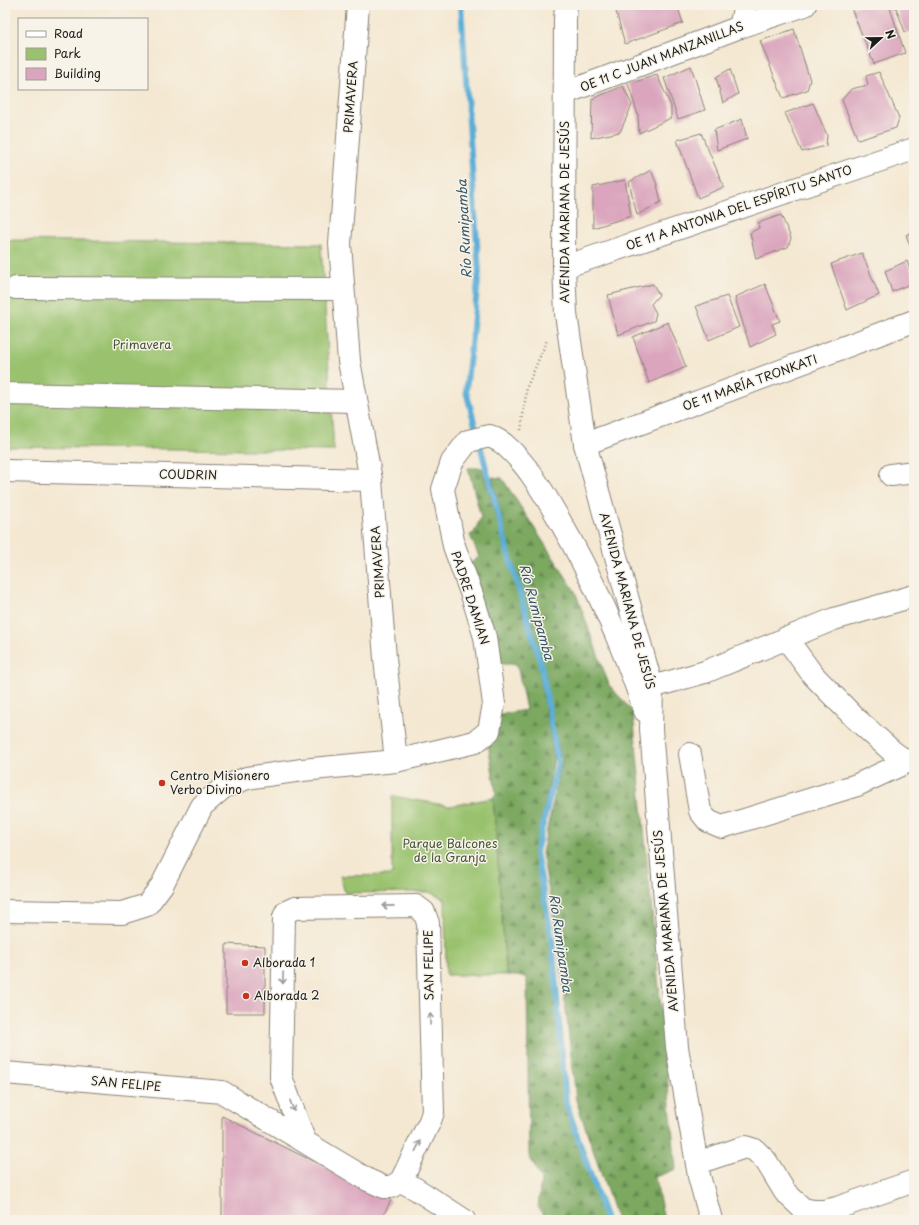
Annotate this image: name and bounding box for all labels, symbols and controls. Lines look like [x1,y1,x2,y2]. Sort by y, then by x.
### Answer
street label: OE 11 C JUAN MANZANILLAS [577,16,746,96]
legend [18,18,148,90]
north arrow [861,18,901,58]
text: Road [54,24,83,42]
text: N [881,27,900,42]
text: Park [54,44,81,62]
street label: PRIMAVERA [338,60,362,134]
text: Building [54,64,101,82]
street label: AVENIDA MARIANA DE JESÚS [555,121,573,303]
street label: OE 11 A ANTONIA DEL ESPÍRITU SANTO [623,160,854,254]
water label: Río Rumipamba [451,178,476,279]
park label: Primavera [112,335,172,353]
street label: OE 11 MARÍA TRONKATI [680,349,819,415]
street label: COUDRIN [159,464,217,484]
street label: AVENIDA MARIANA DE JESÚS [596,510,660,691]
street label: PRIMAVERA [365,525,389,599]
street label: PADRE DAMIAN [447,549,495,647]
water label: Río Rumipamba [515,562,560,663]
place label: Centro Misionero Verbo Divino [170,766,270,798]
marker: Centro Misionero Verbo Divino [157,778,167,788]
street label: AVENIDA MARIANA DE JESÚS [648,829,682,1013]
park label: Parque Balcones de la Granja [403,834,498,866]
water label: Río Rumipamba [545,893,578,994]
one-way arrow [382,902,395,910]
street label: SAN FELIPE [418,930,438,1000]
place label: Alborada 1 [253,953,315,971]
marker: Alborada 1 [240,958,250,968]
one-way arrow [279,971,287,984]
place label: Alborada 2 [254,986,320,1004]
marker: Alborada 2 [241,991,251,1001]
one-way arrow [426,1013,434,1026]
street label: SAN FELIPE [90,1071,162,1095]
one-way arrow [289,1100,297,1112]
one-way arrow [415,1140,422,1152]

